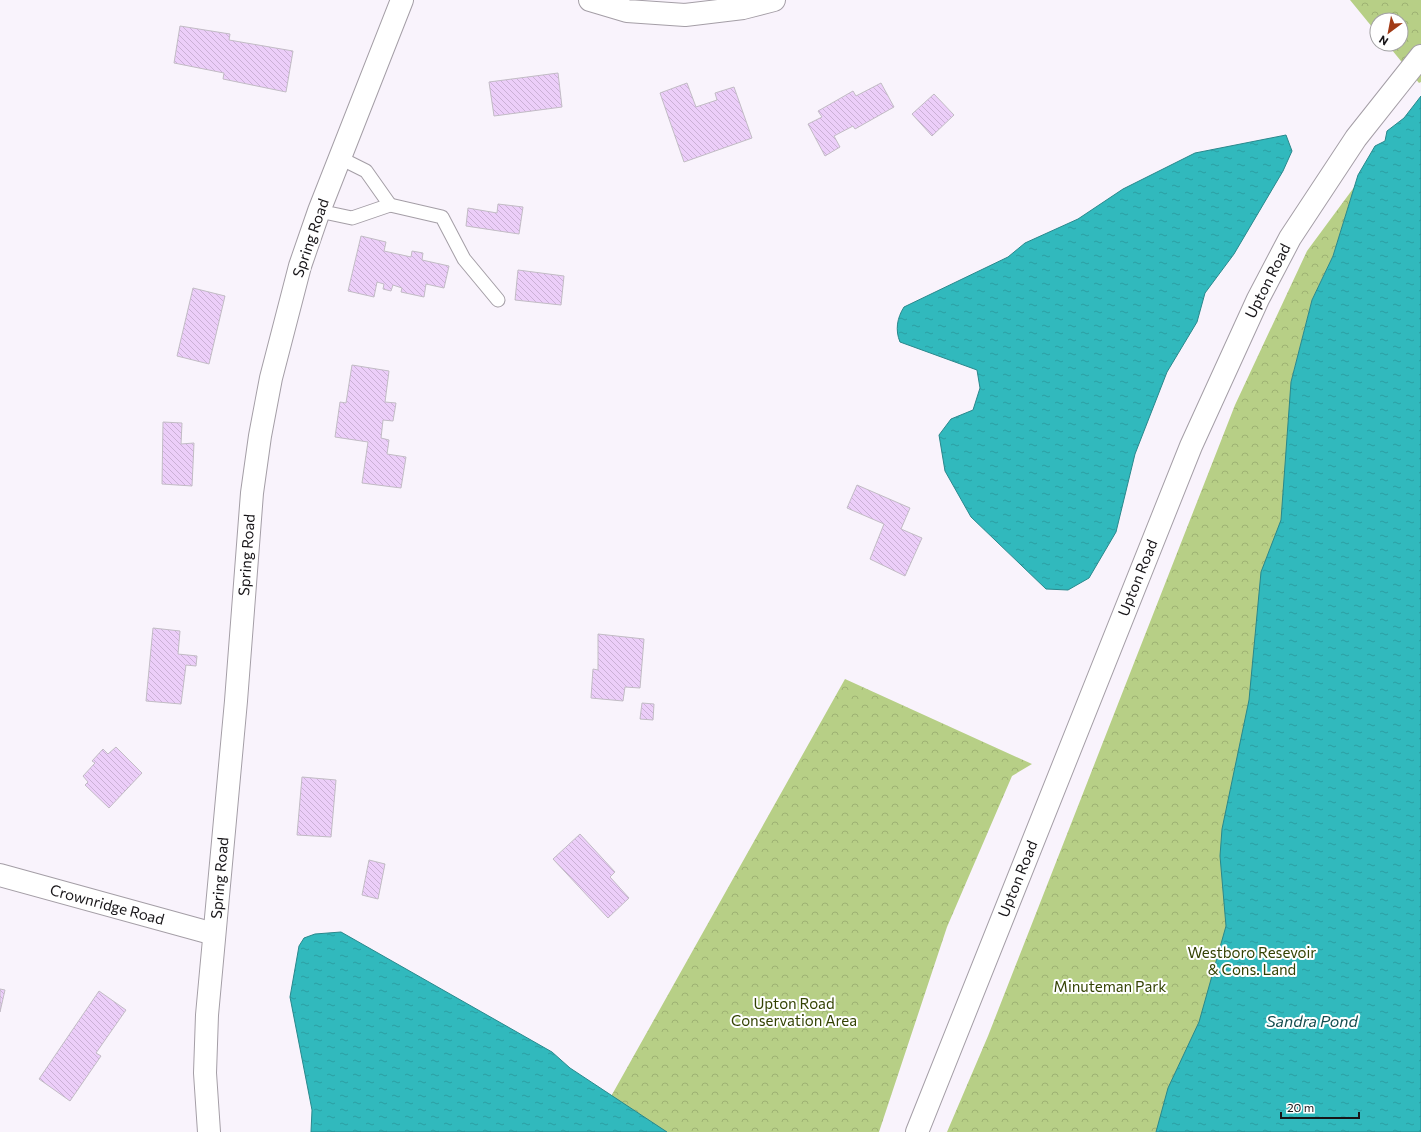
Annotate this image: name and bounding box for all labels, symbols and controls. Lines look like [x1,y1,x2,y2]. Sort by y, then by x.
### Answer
north arrow [1369,12,1409,52]
text: N [1376,33,1390,49]
street label: Spring Road [288,196,332,279]
street label: Upton Road [1241,240,1294,321]
street label: Spring Road [234,513,258,597]
street label: Upton Road [1114,537,1161,619]
street label: Spring Road [206,836,232,920]
street label: Upton Road [994,838,1041,920]
street label: Crownridge Road [48,880,166,928]
park label: Westboro Resevoir & Cons. Land [1188,943,1316,978]
park label: Minuteman Park [1054,977,1166,995]
park label: Upton Road Conservation Area [731,994,857,1029]
water label: Sandra Pond [1266,1011,1359,1030]
scale bar [1281,1094,1359,1120]
text: 20 m [1287,1100,1314,1114]

